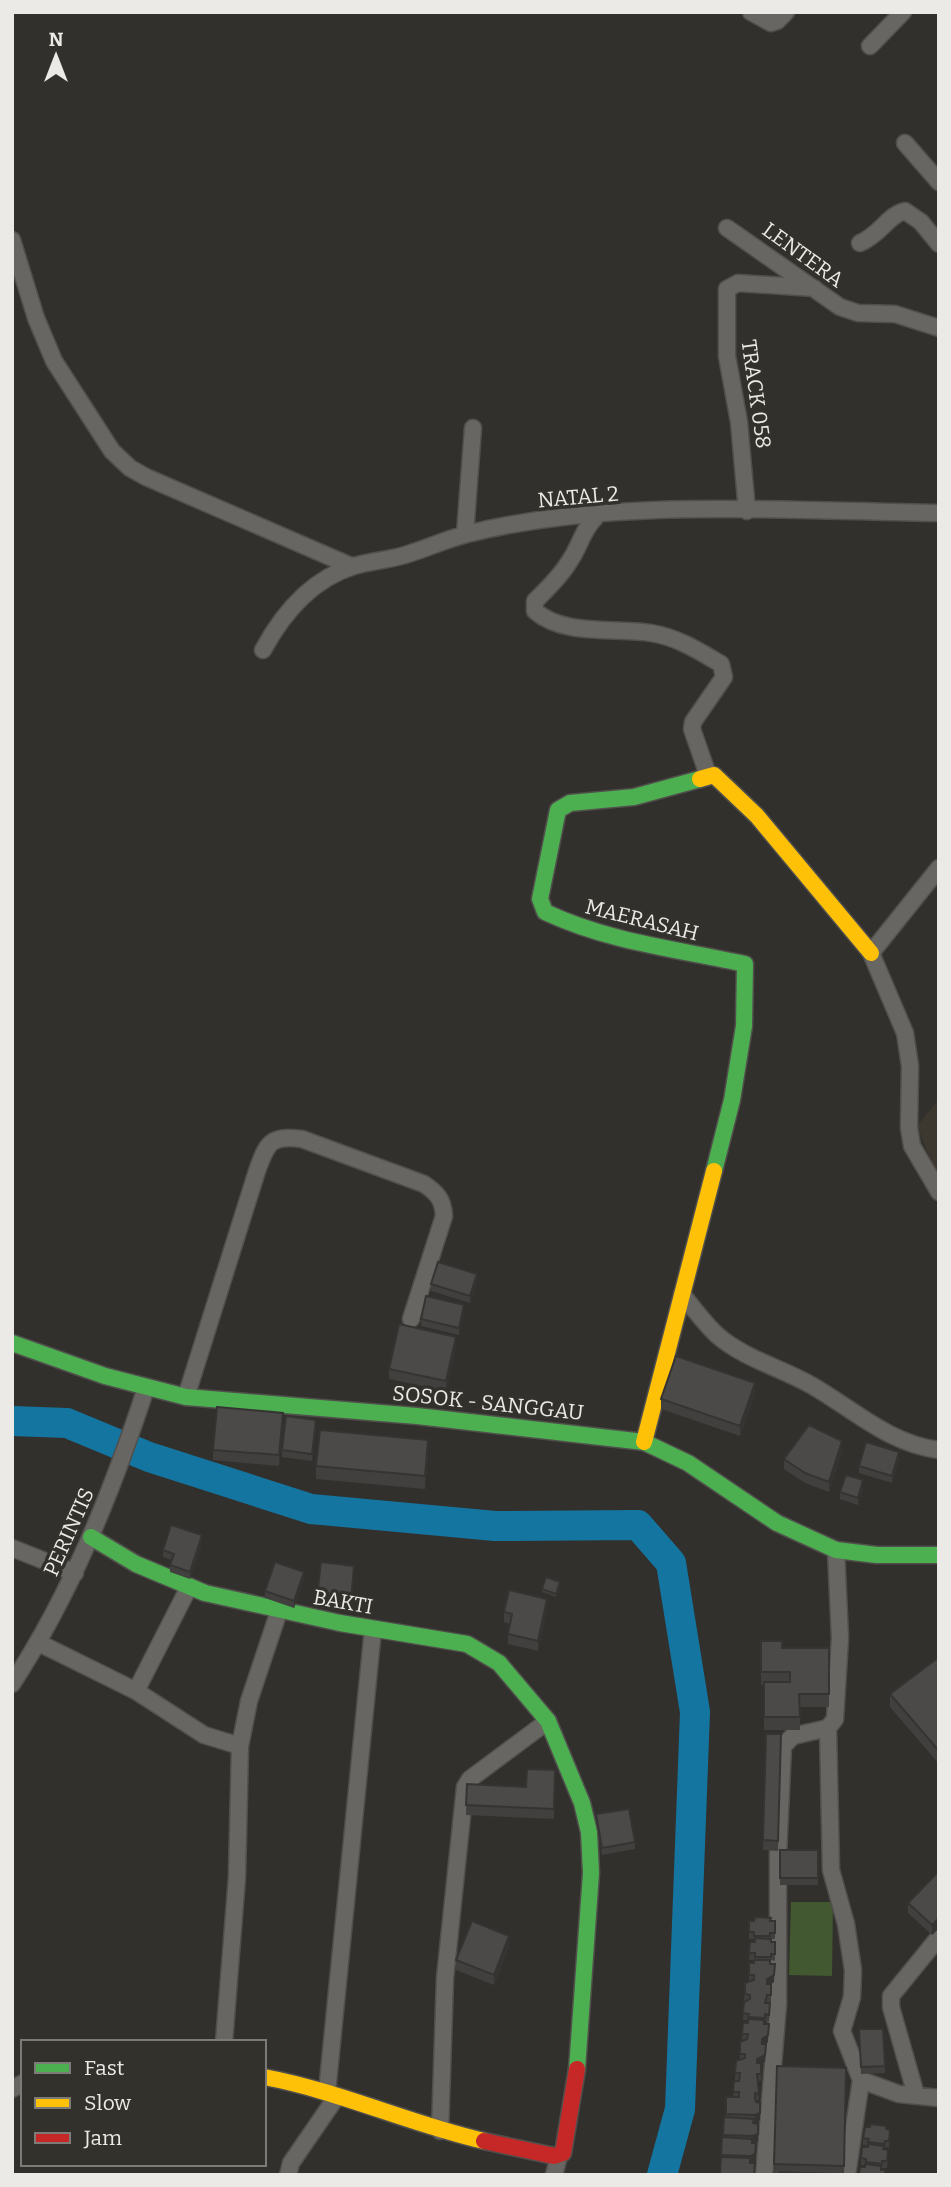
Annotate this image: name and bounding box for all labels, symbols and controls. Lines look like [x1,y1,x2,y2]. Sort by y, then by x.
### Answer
north arrow [21,21,91,91]
text: N [49,28,64,51]
street label: LENTERA [757,217,849,293]
street label: TRACK 058 [735,338,777,450]
street label: NATAL 2 [536,481,620,513]
street label: MAERASAH [583,893,701,947]
street label: SOSOK - SANGGAU [391,1380,585,1426]
street label: PERINTIS [38,1484,100,1580]
street label: BAKTI [311,1584,375,1620]
legend [21,2040,266,2166]
text: Fast [84,2055,125,2081]
text: Slow [84,2090,131,2116]
text: Jam [83,2125,122,2151]

